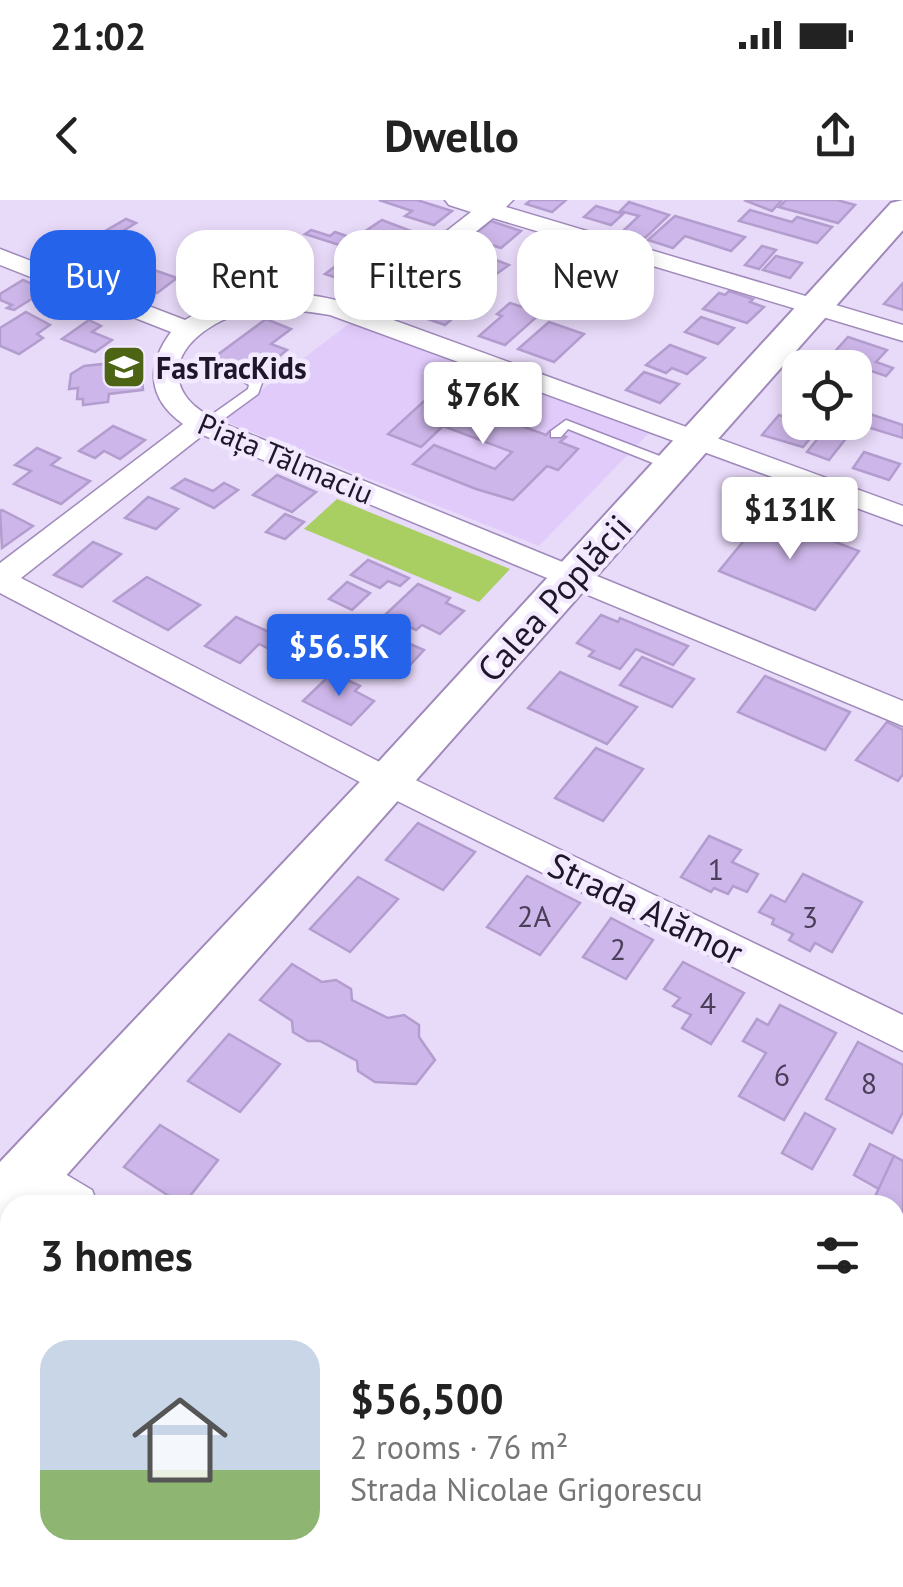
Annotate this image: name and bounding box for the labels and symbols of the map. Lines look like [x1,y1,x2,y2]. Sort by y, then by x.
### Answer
school or university icon: FasTracKids [101,344,147,390]
place label: FasTracKids [156,348,307,387]
pin: $76K [424,362,542,447]
street label: Piața Tălmaciu [192,404,380,512]
pin: $131K [720,477,860,562]
street label: Calea Poplăcii [467,505,641,691]
pin: $56.5K [258,614,420,699]
street label: Strada Alămor [541,841,751,975]
house number: 1 [708,849,724,888]
house number: 2A [517,896,551,935]
house number: 3 [802,897,818,936]
house number: 2 [610,929,626,968]
house number: 4 [700,983,716,1022]
house number: 6 [774,1055,790,1094]
house number: 8 [861,1063,877,1102]

